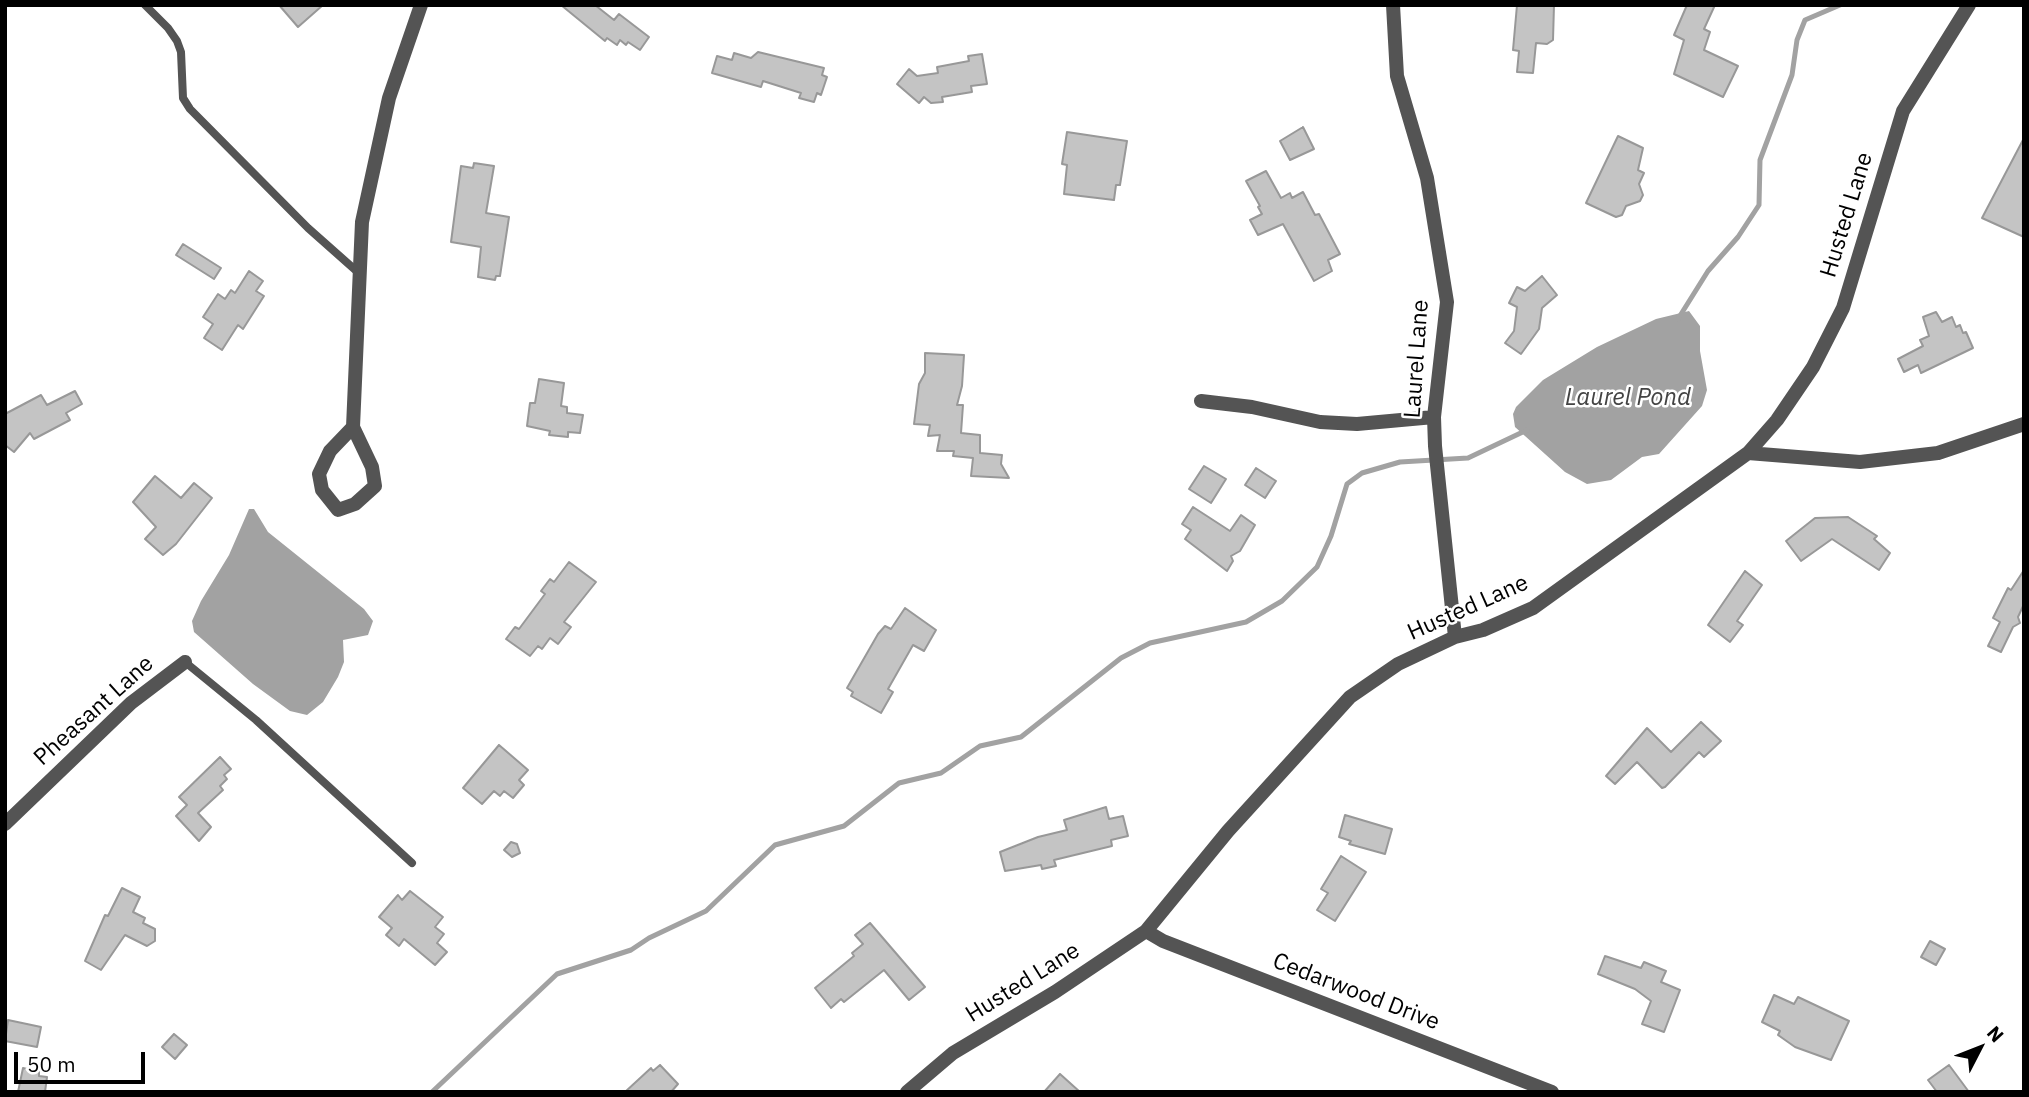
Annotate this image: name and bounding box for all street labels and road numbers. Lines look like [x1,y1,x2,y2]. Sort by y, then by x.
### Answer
street label: Husted Lane [1815,149,1879,281]
street label: Laurel Lane [1399,299,1435,419]
street label: Husted Lane [1403,569,1533,647]
street label: Pheasant Lane [28,650,160,772]
street label: Husted Lane [961,937,1085,1029]
street label: Cedarwood Drive [1269,947,1443,1037]

